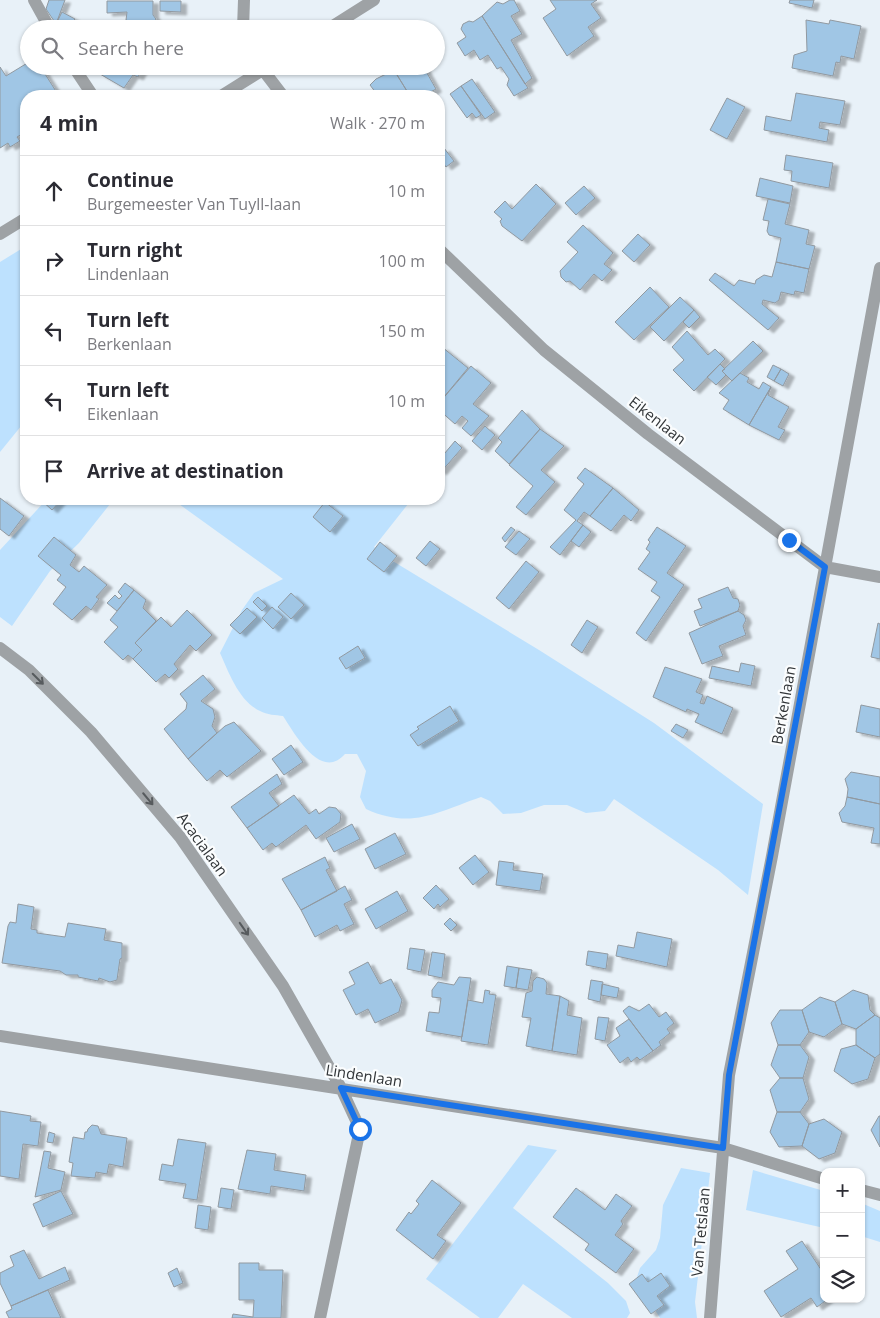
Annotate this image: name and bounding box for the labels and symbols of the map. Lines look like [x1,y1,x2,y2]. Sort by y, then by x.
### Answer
street label: Eikenlaan [625,391,691,449]
route end [778,529,801,552]
street label: Berkenlaan [766,664,800,746]
one-way arrow [32,673,44,685]
one-way arrow [142,792,153,805]
street label: Acacialaan [173,808,233,880]
one-way arrow [239,922,249,936]
street label: Lindenlaan [324,1059,404,1091]
route start [349,1118,372,1141]
street label: Van Tetslaan [686,1187,714,1277]

